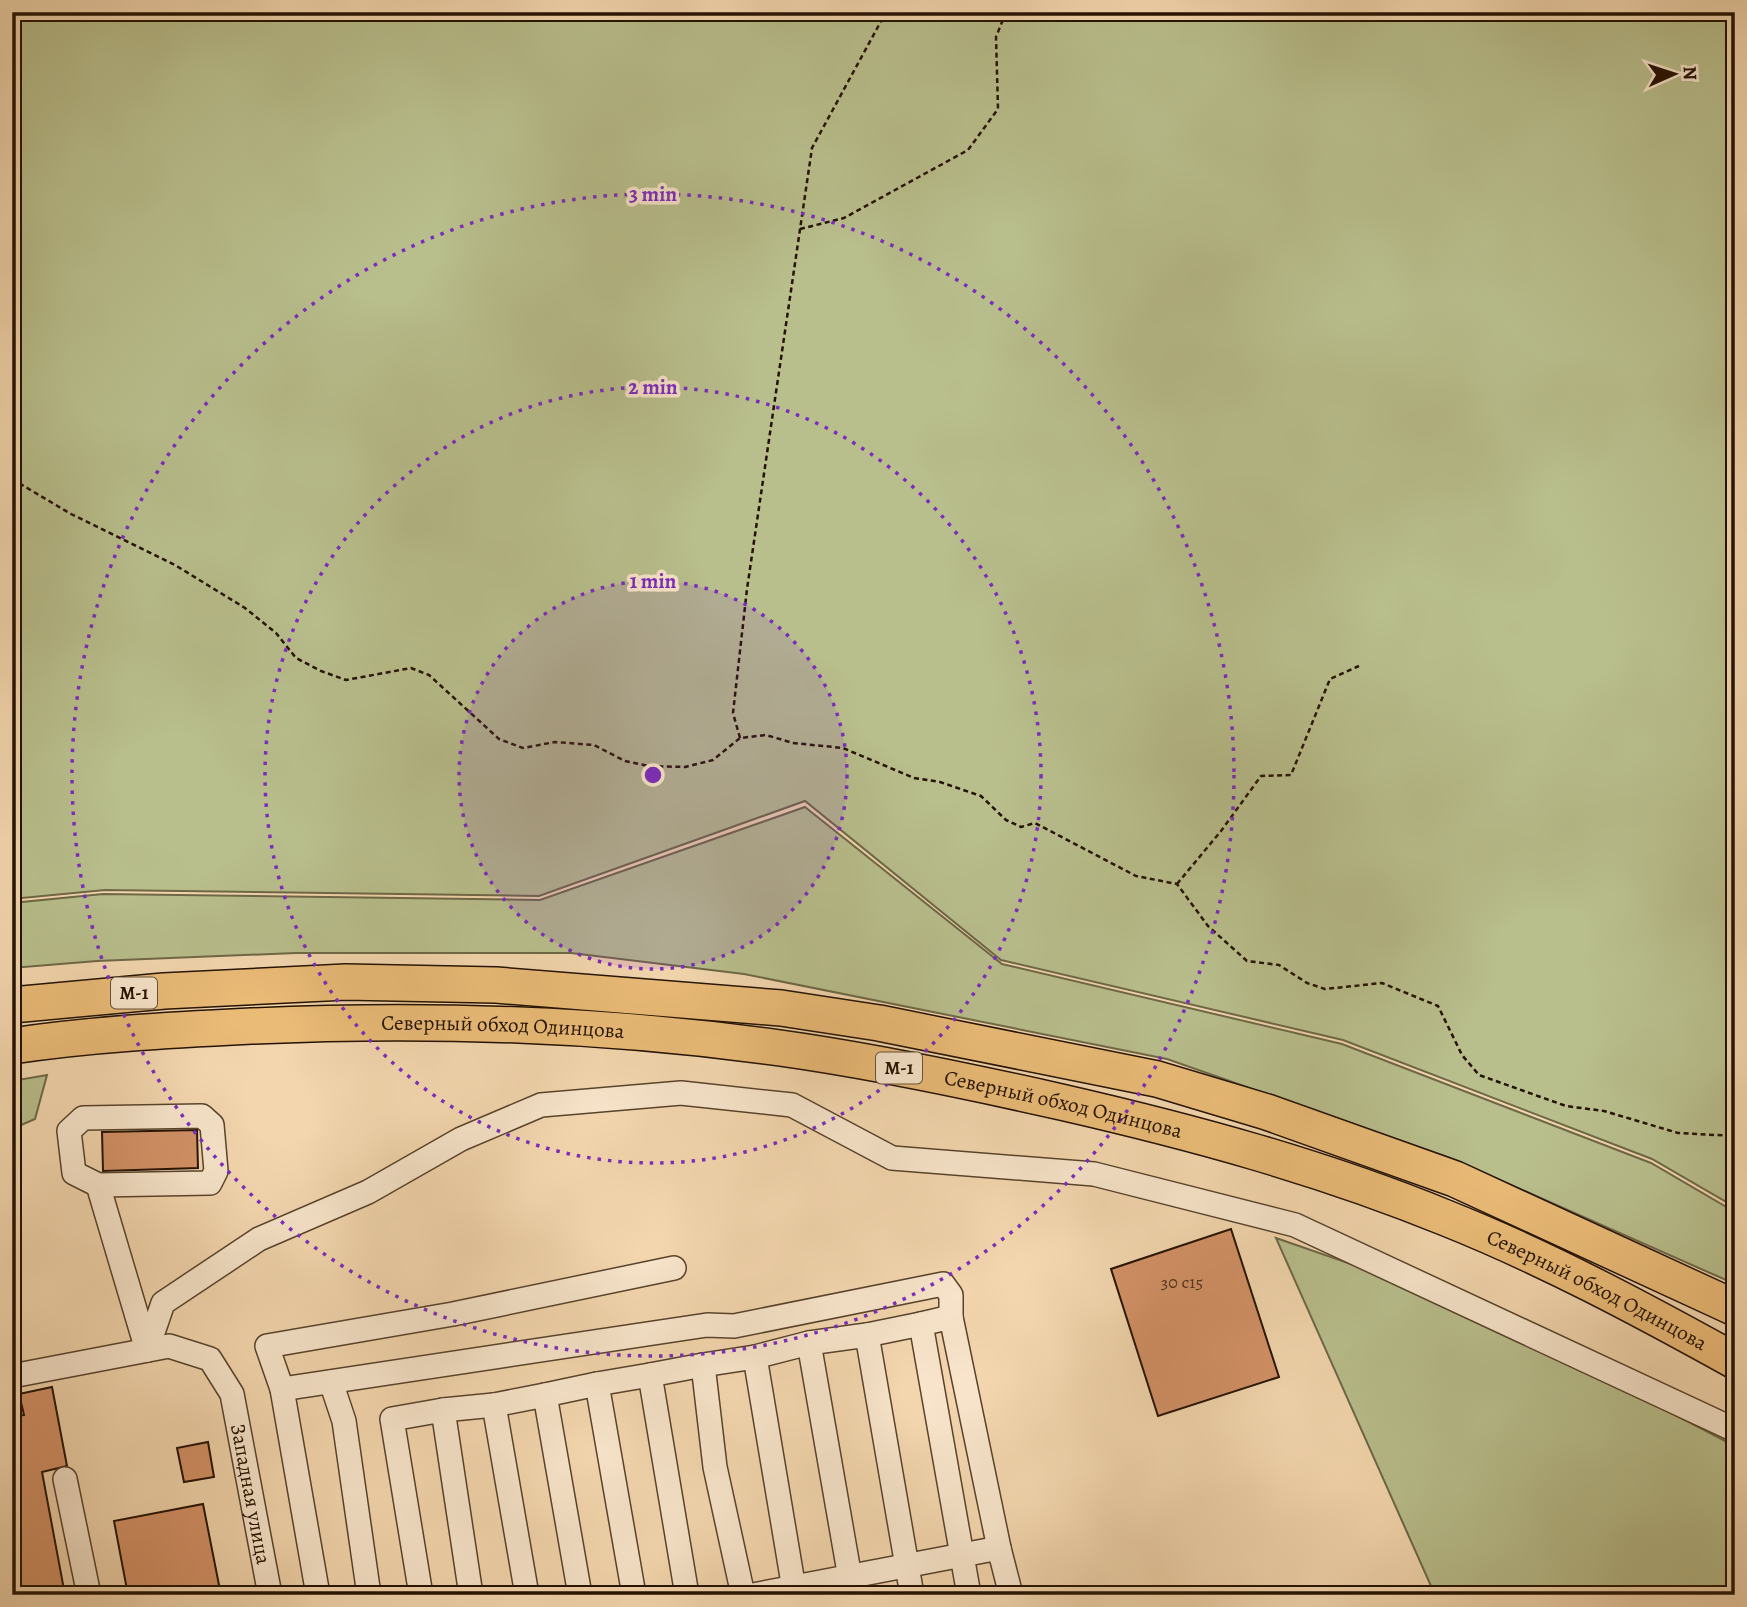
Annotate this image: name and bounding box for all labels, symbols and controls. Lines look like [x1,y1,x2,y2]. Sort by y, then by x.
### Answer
north arrow [1638,38,1708,108]
text: N [1677,66,1703,81]
text: 3 min [629,180,677,208]
text: 2 min [628,373,678,401]
text: 1 min [630,567,677,595]
centre of rings [641,763,665,787]
road number: М-1 [111,978,157,1009]
street label: Северный обход Одинцова [381,1009,626,1045]
road number: М-1 [876,1052,922,1084]
street label: Северный обход Одинцова [942,1063,1186,1145]
street label: Северный обход Одинцова [1482,1223,1712,1357]
house number: 30 с15 [1161,1270,1203,1294]
street label: Западная улица [224,1421,278,1567]

